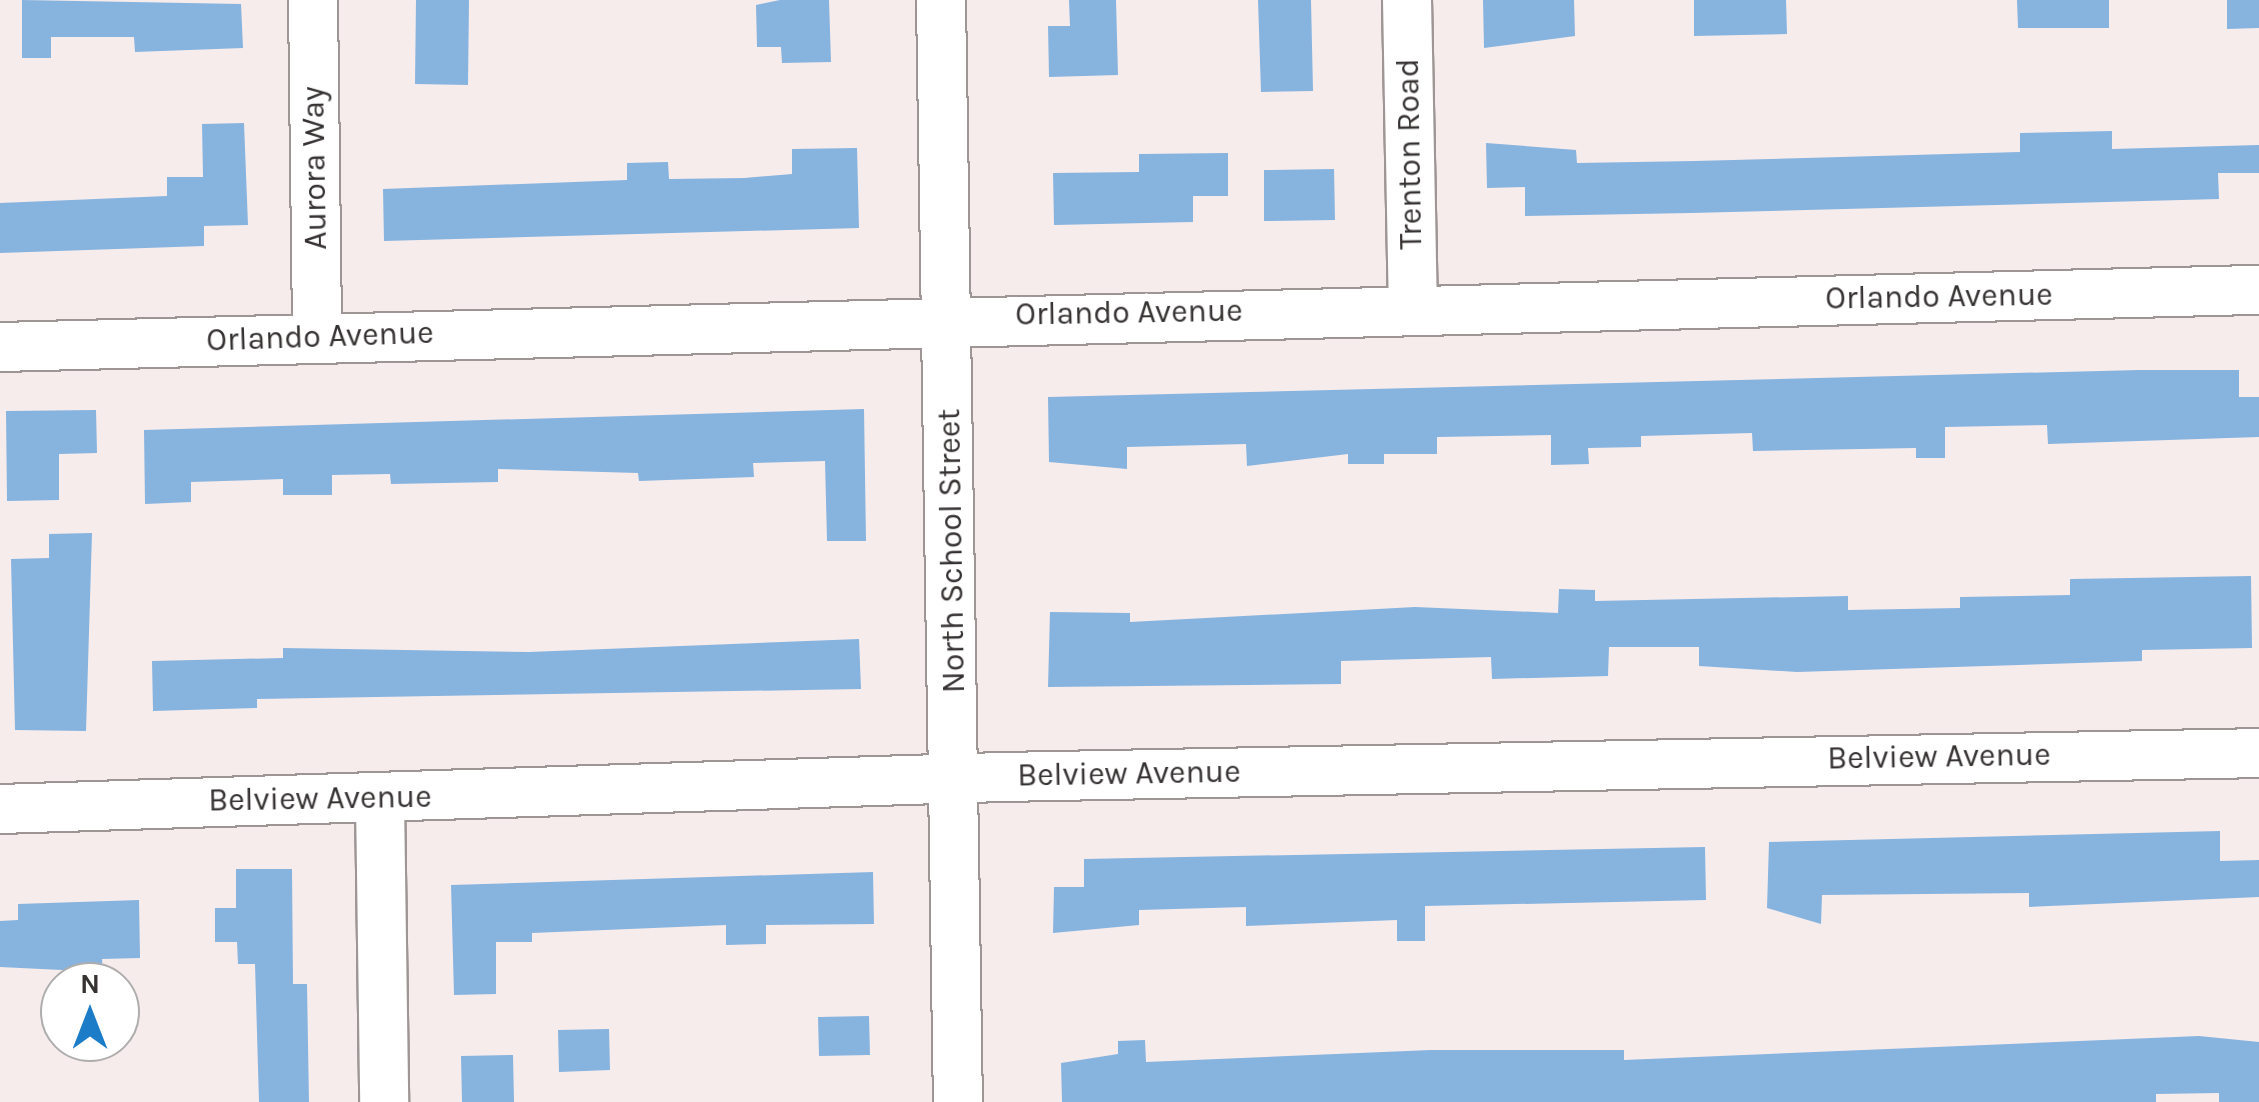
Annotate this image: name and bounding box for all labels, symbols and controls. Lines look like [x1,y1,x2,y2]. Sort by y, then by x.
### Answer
street label: Trenton Road [1389,58,1431,250]
street label: Aurora Way [294,86,336,250]
street label: Orlando Avenue [1825,276,2053,318]
street label: Orlando Avenue [1015,292,1243,334]
street label: Orlando Avenue [206,314,434,360]
street label: North School Street [930,408,974,694]
street label: Belview Avenue [1827,736,2051,778]
street label: Belview Avenue [1017,753,1241,795]
street label: Belview Avenue [208,778,432,820]
north arrow [40,962,140,1062]
text: N [80,967,100,1000]

